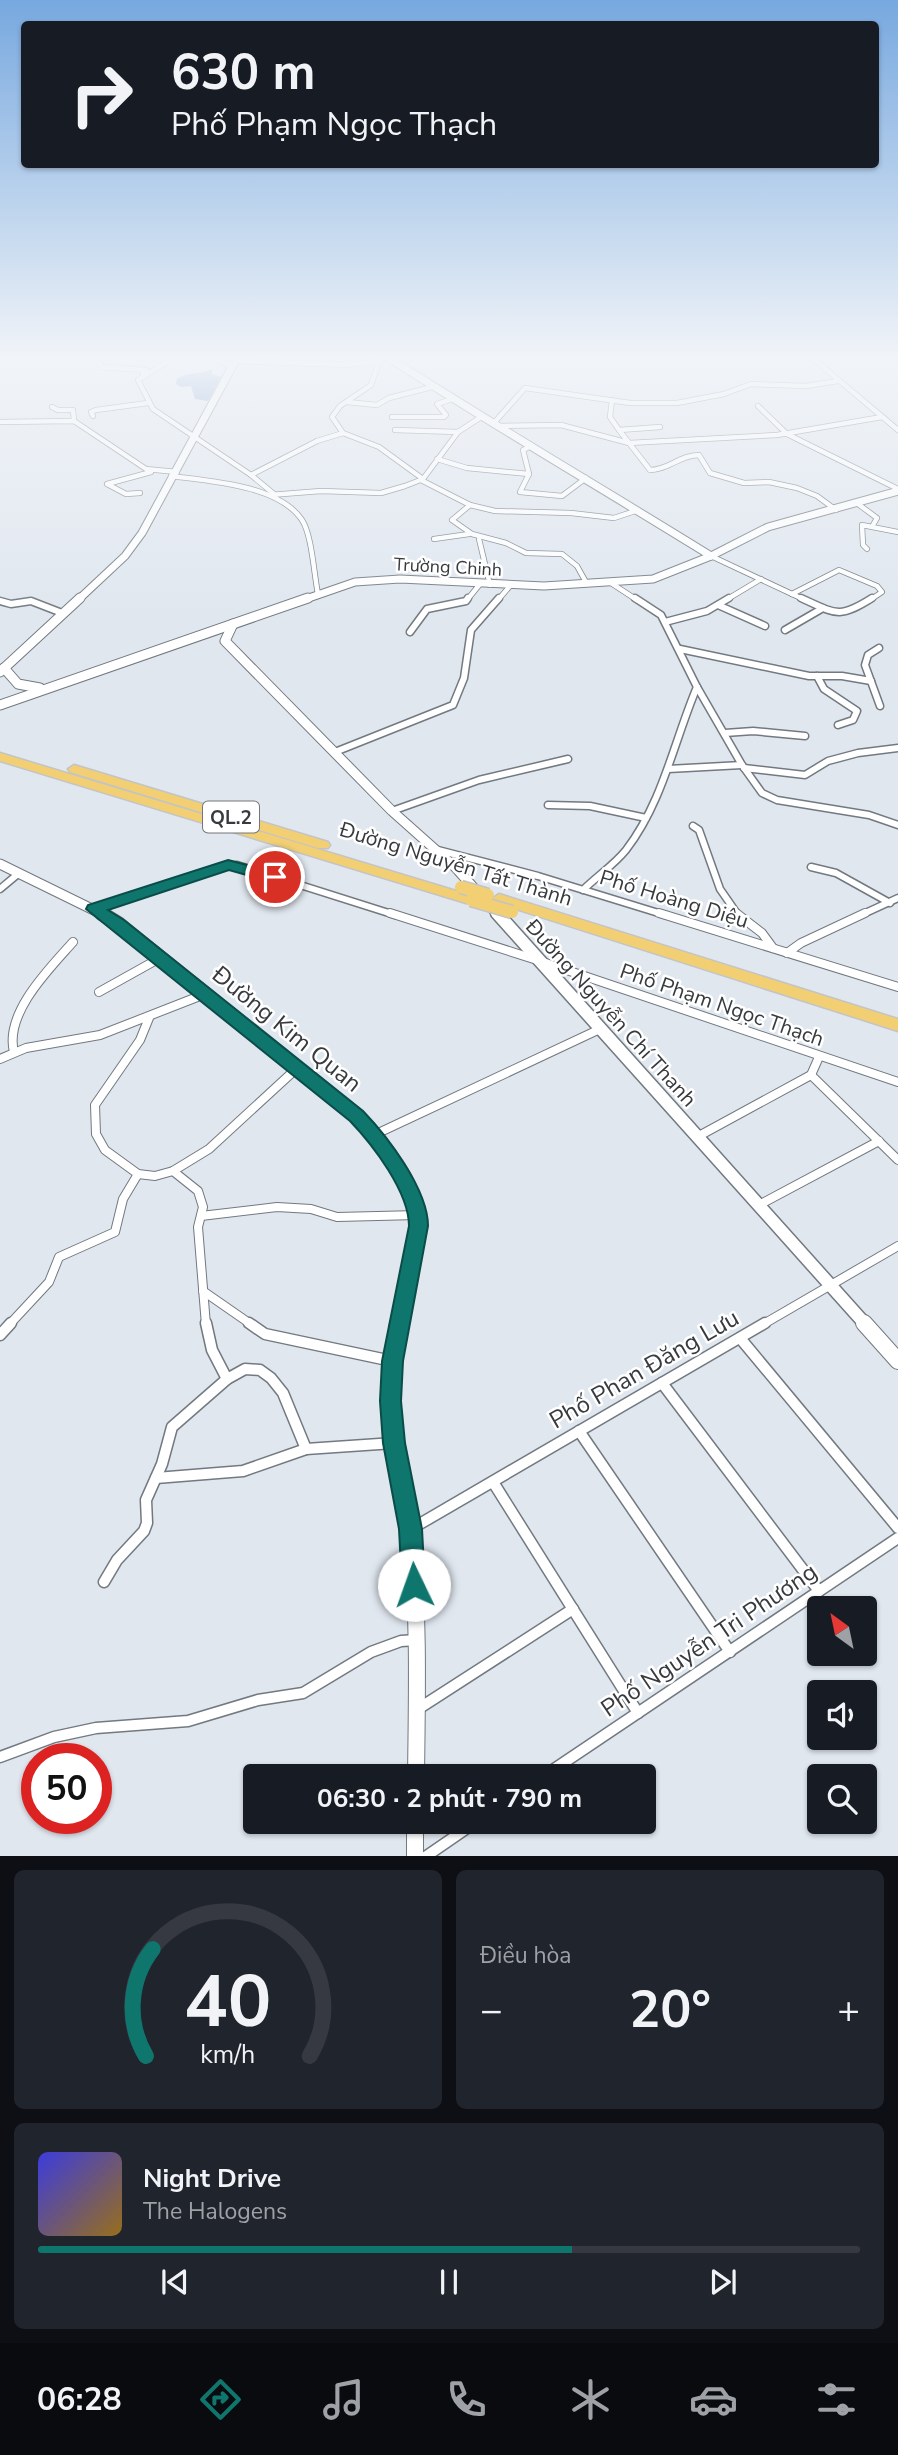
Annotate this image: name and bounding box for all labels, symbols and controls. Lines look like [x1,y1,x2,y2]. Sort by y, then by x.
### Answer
text: 630 m [171,39,315,106]
icon: right [56,49,147,140]
text: Phố Phạm Ngọc Thạch [171,103,497,146]
street label: Trường Chinh [393,552,503,582]
road number: QL.2 [203,802,259,832]
street label: Đường Nguyễn Tất Thành [335,815,576,913]
pin [245,847,305,907]
icon: arrive [256,858,294,896]
street label: Phố Hoàng Diệu [596,863,752,935]
street label: Đường Nguyễn Chí Thanh [519,912,703,1113]
street label: Phố Phạm Ngọc Thạch [616,957,828,1053]
street label: Đường Kim Quan [205,958,369,1099]
street label: Phố Phan Đăng Lưu [543,1302,745,1436]
position arrow [377,1548,451,1622]
street label: Phố Nguyễn Tri Phương [595,1556,823,1724]
north arrow [807,1596,877,1666]
map controls [807,1596,877,1834]
button: sound [807,1680,877,1750]
speed limit sign: 50 [21,1743,112,1834]
button: search [807,1764,877,1834]
text: 06:30 · 2 phút · 790 m [317,1781,582,1816]
text: Điều hòa [480,1940,572,1971]
text: 40 [184,1952,272,2052]
text: 20° [629,1974,711,2045]
text: − [480,1985,503,2036]
text: + [837,1985,860,2036]
text: km/h [200,2037,256,2071]
text: Night Drive [143,2161,281,2196]
text: The Halogens [143,2196,287,2227]
icon: previous [156,2263,194,2301]
icon: pause [430,2263,468,2301]
icon: next [704,2263,742,2301]
icon: directions [196,2375,245,2424]
icon: music [319,2375,368,2424]
icon: phone [442,2375,491,2424]
icon: climate [566,2375,615,2424]
icon: car [689,2375,738,2424]
icon: filters [812,2375,861,2424]
text: 06:28 [37,2378,122,2421]

